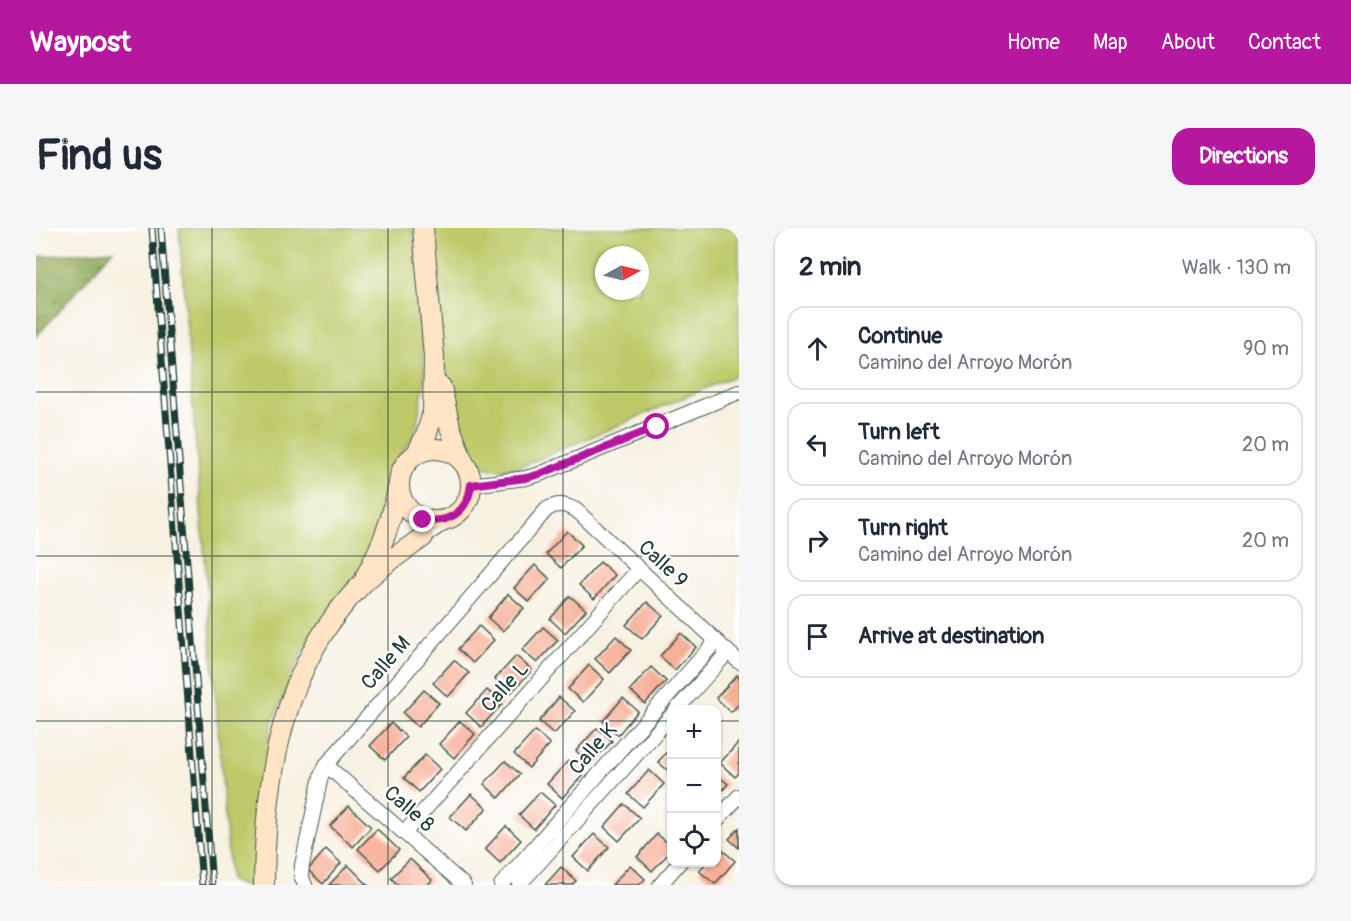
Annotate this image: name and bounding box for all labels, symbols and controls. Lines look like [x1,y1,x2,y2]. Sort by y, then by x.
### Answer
text: Waypost [30,25,131,60]
text: Home [1007,29,1060,56]
text: Map [1093,29,1128,56]
text: About [1161,29,1215,56]
text: Contact [1248,29,1321,56]
button: Directions [1172,128,1315,185]
text: Find us [36,130,162,182]
north arrow [595,246,649,300]
text: 2 min [799,251,861,283]
text: Walk · 130 m [1182,255,1291,280]
text: Continue [858,322,942,350]
icon: ahead [801,332,834,365]
text: 90 m [1243,336,1289,361]
text: Camino del Arroyo Morón [858,350,1072,375]
route start [643,413,669,439]
text: Turn left [858,418,940,446]
icon: left [801,428,834,461]
text: 20 m [1242,432,1289,457]
text: Camino del Arroyo Morón [858,446,1072,471]
route end [409,506,435,532]
text: Turn right [858,514,948,542]
icon: right [801,524,834,557]
text: 20 m [1242,528,1289,553]
street label: Calle 9 [632,534,694,594]
text: Camino del Arroyo Morón [858,542,1072,567]
icon: arrive [801,620,834,653]
text: Arrive at destination [858,622,1044,650]
street label: Calle M [355,630,417,696]
street label: Calle L [475,656,535,718]
map controls [667,705,721,867]
button: + [667,705,721,759]
street label: Calle K [563,717,623,781]
button: − [667,759,721,813]
street label: Calle 8 [378,780,440,838]
button: locate [667,813,721,867]

